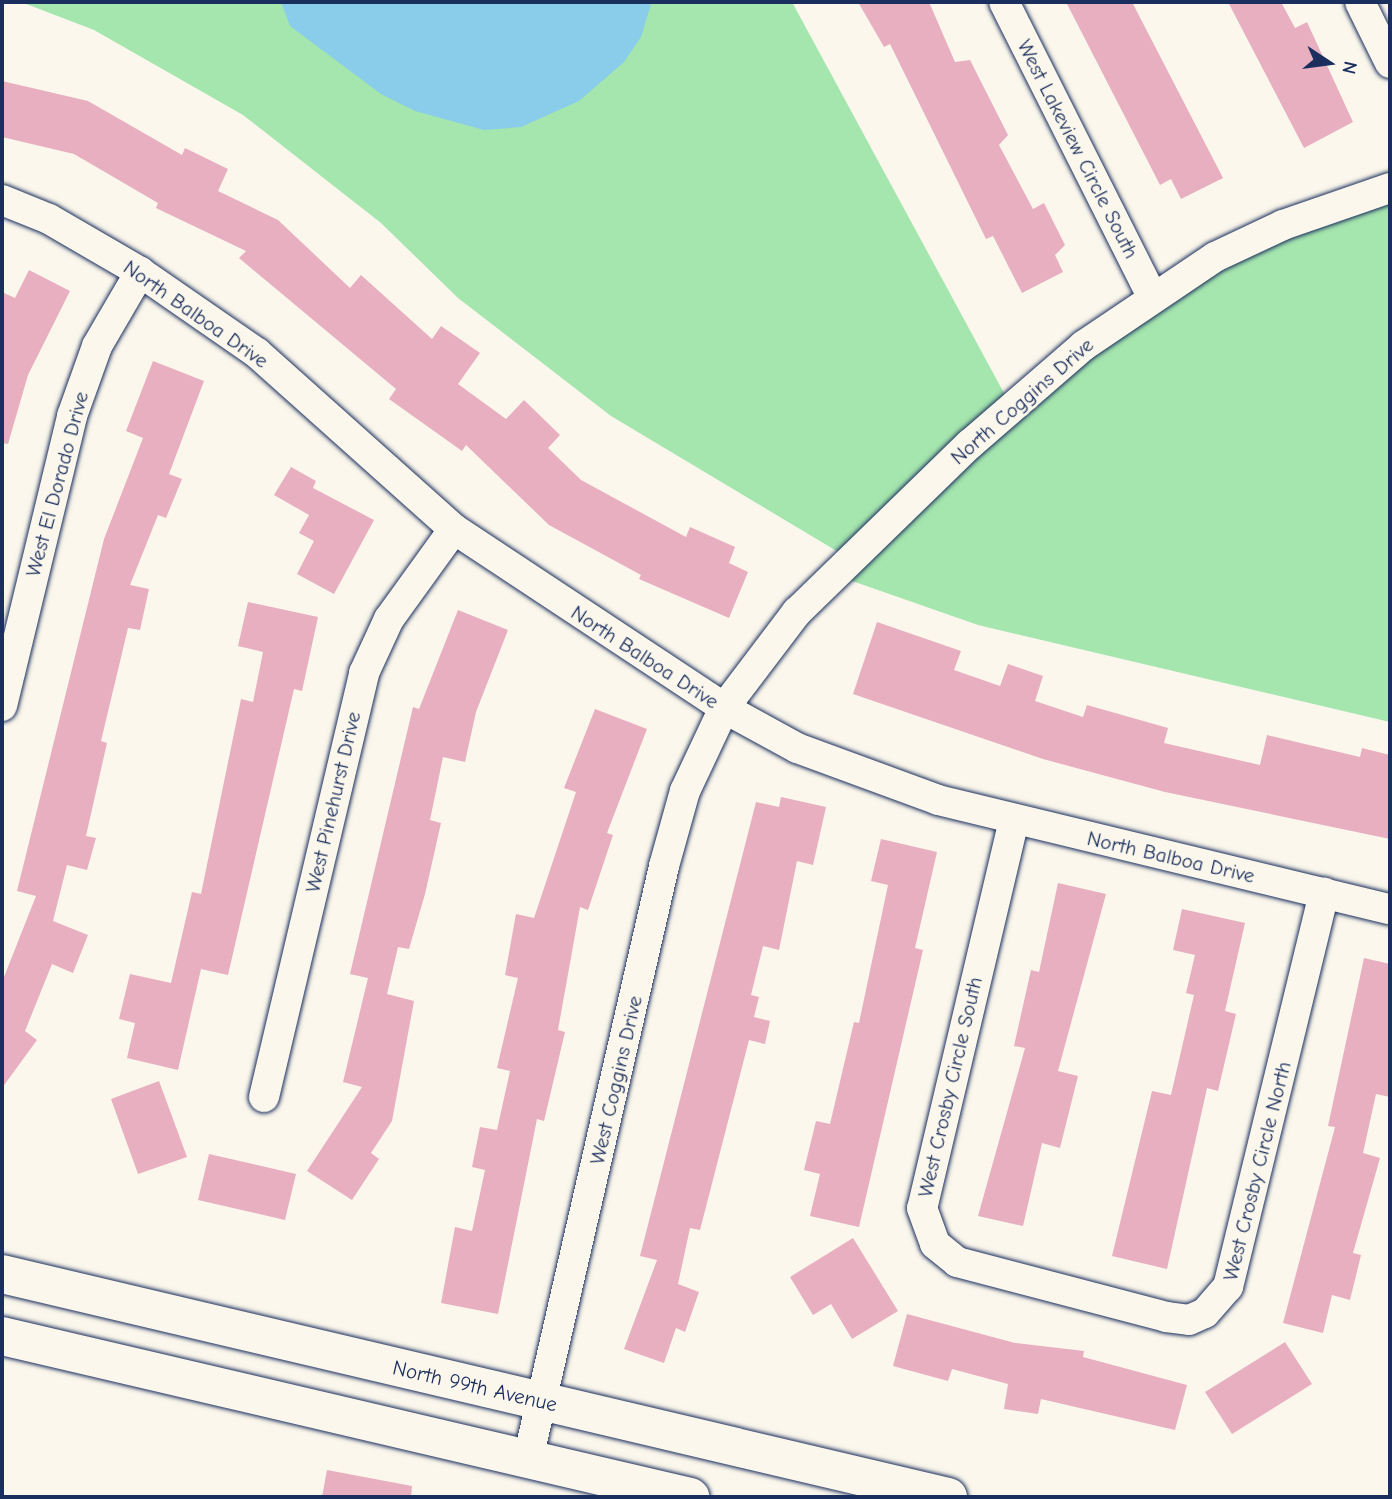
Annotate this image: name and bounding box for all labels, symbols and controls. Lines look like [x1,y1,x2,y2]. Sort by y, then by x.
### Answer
north arrow [1294,28,1364,98]
street label: West Lakeview Circle South [1012,35,1144,263]
text: N [1337,59,1362,76]
street label: North Balboa Drive [119,255,273,373]
street label: North Coggins Drive [945,332,1099,470]
street label: West El Dorado Drive [20,389,94,579]
street label: North Balboa Drive [566,600,724,714]
street label: West Pinehurst Drive [300,709,366,895]
street label: North Balboa Drive [1085,825,1257,889]
street label: West Crosby Circle South [912,974,988,1200]
street label: West Coggins Drive [584,993,648,1167]
street label: West Crosby Circle North [1218,1059,1296,1283]
street label: North 99th Avenue [390,1355,560,1417]

